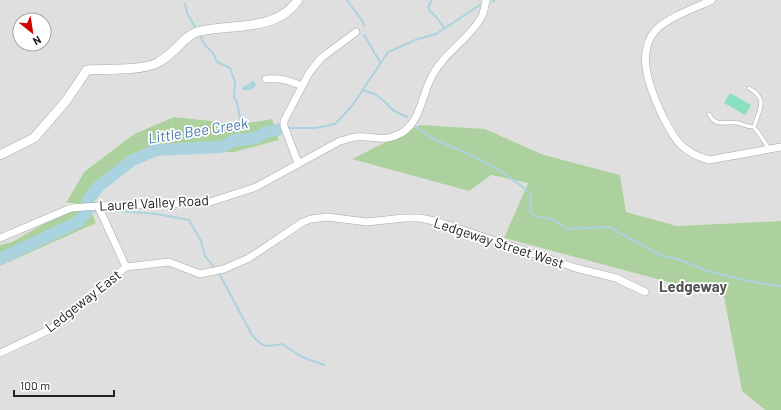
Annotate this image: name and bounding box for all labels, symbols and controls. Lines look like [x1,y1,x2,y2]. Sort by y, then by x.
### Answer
north arrow [12,12,52,52]
text: N [31,34,44,49]
water label: Little Bee Creek [147,113,250,147]
street label: Laurel Valley Road [99,191,209,214]
street label: Ledgeway Street West [432,213,566,272]
street label: Ledgeway East [41,266,124,335]
district label: Ledgeway [659,277,727,295]
scale bar [14,372,114,398]
text: 100 m [20,378,50,392]

